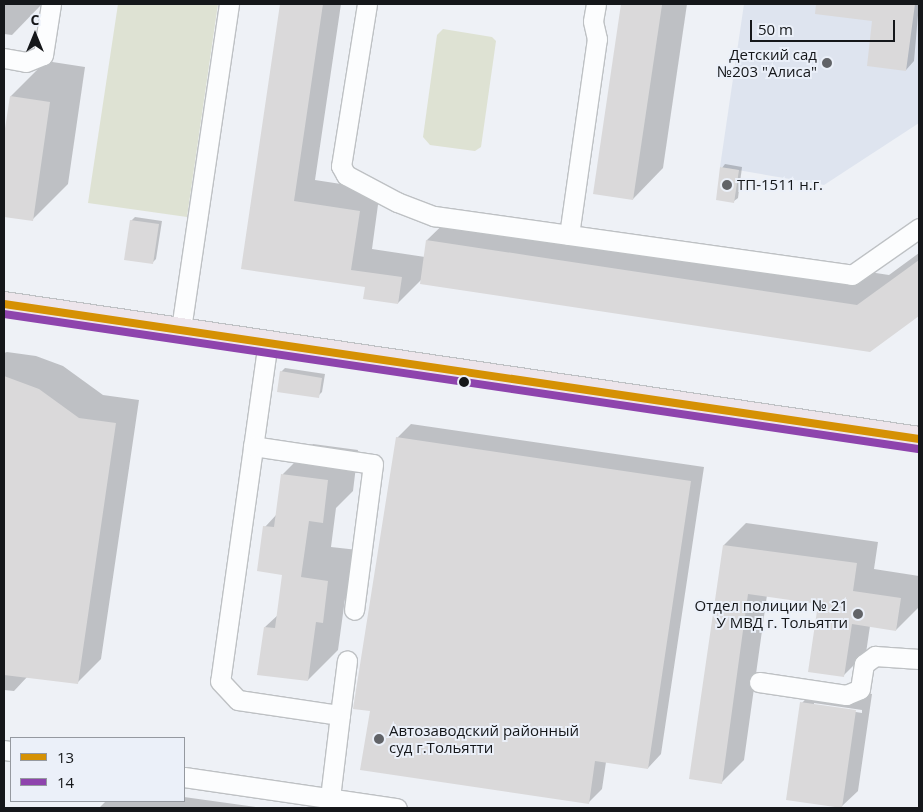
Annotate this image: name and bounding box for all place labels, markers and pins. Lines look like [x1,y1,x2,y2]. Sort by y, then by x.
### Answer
place label: Детский сад №203 "Алиса" [717,45,817,80]
marker: Детский сад №203 "Алиса" [821,57,833,69]
place label: ТП-1511 н.г. [737,176,823,194]
marker: ТП-1511 н.г. [721,179,733,191]
unlabelled marker [459,377,469,387]
place label: Отдел полиции № 21 У МВД г. Тольятти [695,596,848,631]
marker: Отдел полиции № 21 У МВД г. Тольятти [852,608,864,620]
place label: Автозаводский районный суд г.Тольятти [389,721,579,756]
marker: Автозаводский районный суд г.Тольятти [373,733,385,745]

